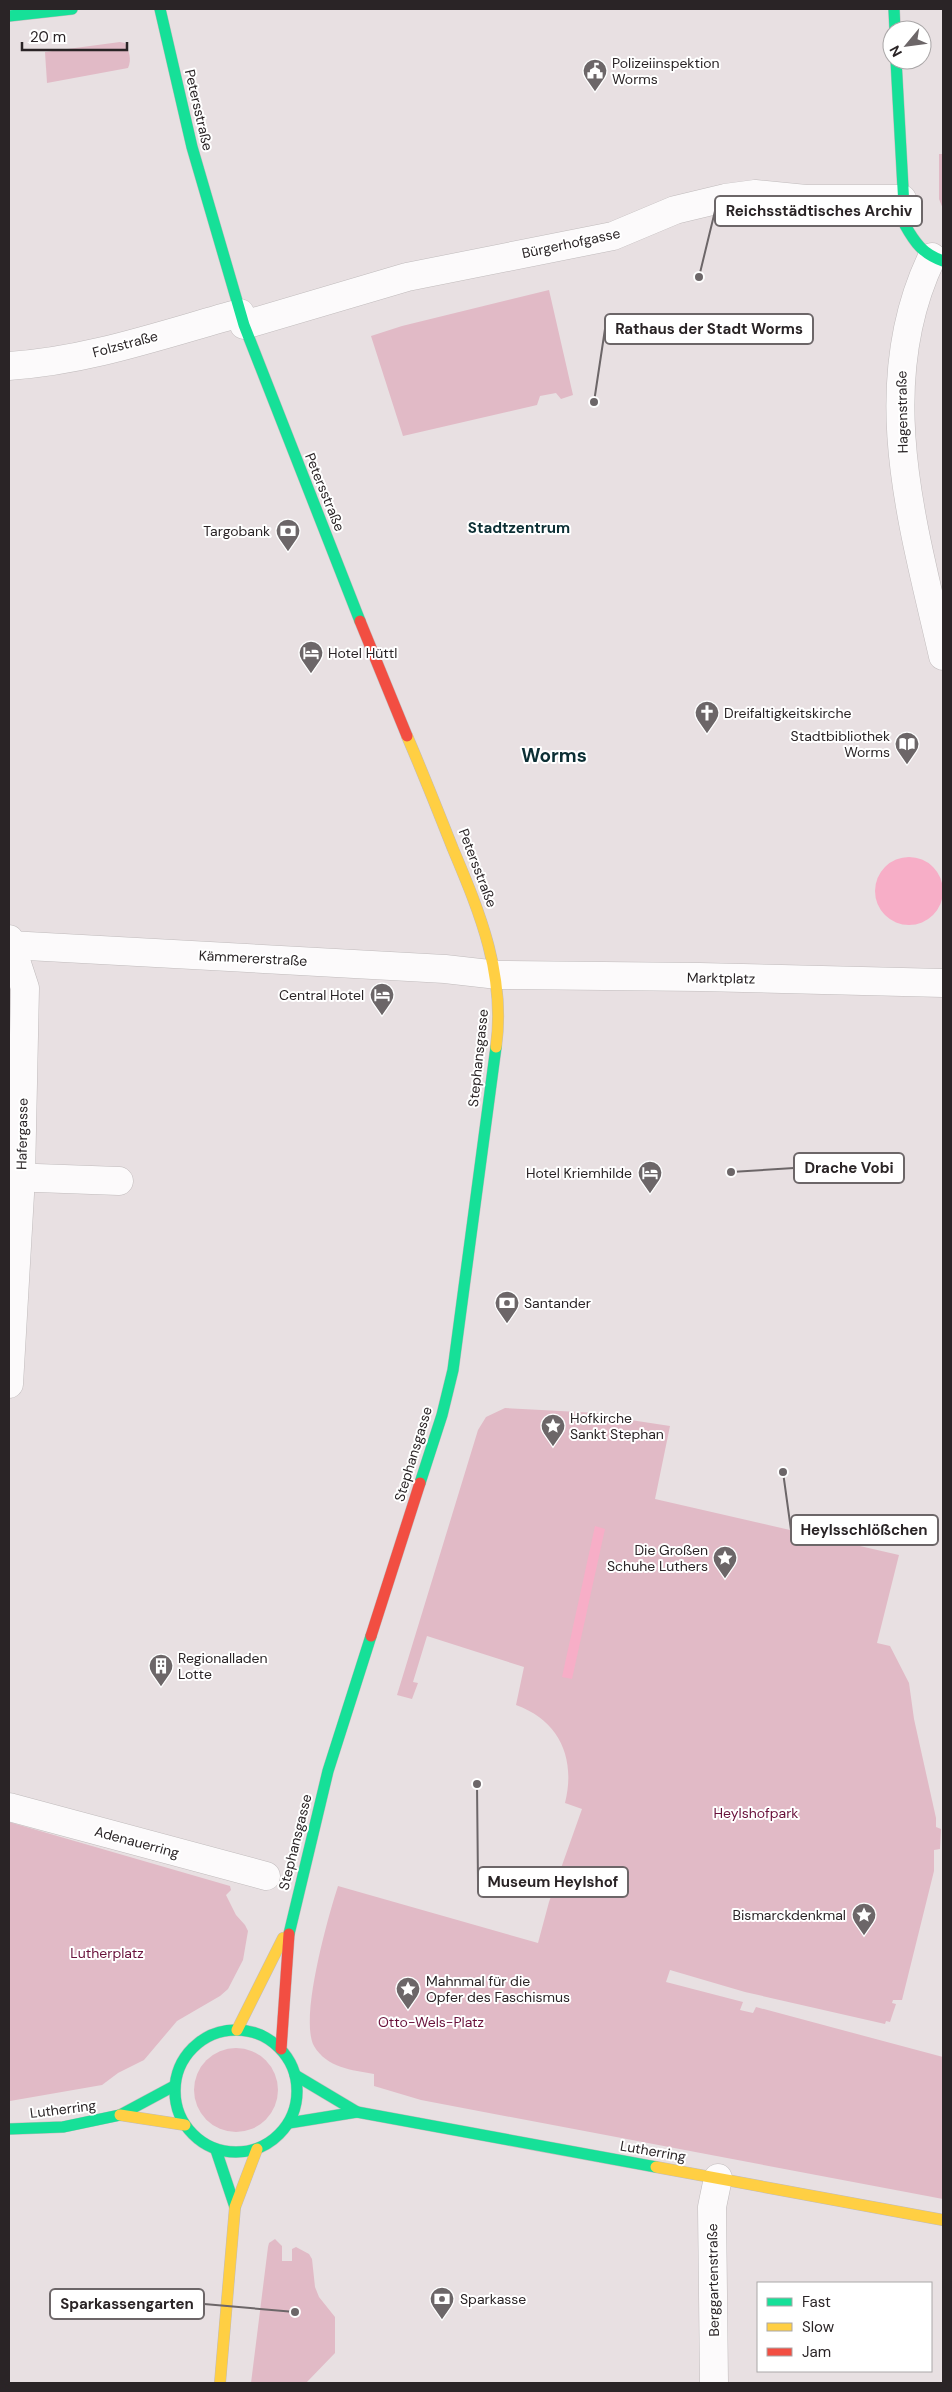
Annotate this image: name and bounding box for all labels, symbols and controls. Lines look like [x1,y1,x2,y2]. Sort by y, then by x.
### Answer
scale bar [22,20,128,52]
north arrow [882,20,932,70]
text: 20 m [30,27,66,47]
text: N [885,42,906,60]
place label: Polizeiinspektion Worms [612,54,720,88]
public building icon: Polizeiinspektion Worms [582,58,608,92]
street label: Petersstraße [181,68,217,152]
callout: Reichsstädtisches Archiv [715,196,922,226]
text: Reichsstädtisches Archiv [726,201,913,221]
street label: Bürgerhofgasse [520,224,622,262]
callout: Rathaus der Stadt Worms [605,314,813,344]
text: Rathaus der Stadt Worms [615,319,803,339]
street label: Folzstraße [90,327,160,361]
street label: Hagenstraße [892,370,912,453]
street label: Petersstraße [301,450,349,534]
bank icon: Targobank [275,518,301,552]
district label: Stadtzentrum [468,518,570,538]
place label: Targobank [203,522,270,540]
hotel icon: Hotel Hüttl [298,640,324,674]
place label: Hotel Hüttl [328,644,397,662]
church icon: Dreifaltigkeitskirche [694,700,720,734]
place label: Dreifaltigkeitskirche [724,704,852,722]
place label: Stadtbibliothek Worms [791,727,890,761]
library icon: Stadtbibliothek Worms [894,731,920,765]
district label: Worms [521,743,587,768]
street label: Petersstraße [455,826,501,910]
street label: Kämmererstraße [198,946,308,970]
street label: Marktplatz [687,968,755,988]
hotel icon: Central Hotel [369,982,395,1016]
place label: Central Hotel [279,986,364,1004]
street label: Stephansgasse [464,1008,492,1108]
street label: Hafergasse [12,1098,32,1170]
callout: Drache Vobi [794,1153,904,1183]
text: Drache Vobi [804,1158,894,1178]
hotel icon: Hotel Kriemhilde [637,1160,663,1194]
place label: Hotel Kriemhilde [526,1164,632,1182]
bank icon: Santander [494,1290,520,1324]
place label: Santander [524,1294,591,1312]
street label: Stephansgasse [390,1404,436,1504]
place label: Hofkirche Sankt Stephan [570,1409,664,1443]
place icon: Hofkirche Sankt Stephan [540,1413,566,1447]
callout: Heylsschlößchen [791,1515,938,1545]
text: Heylsschlößchen [800,1520,928,1540]
place label: Die Großen Schuhe Luthers [607,1541,708,1575]
place icon: Die Großen Schuhe Luthers [712,1545,738,1579]
place label: Regionalladen Lotte [178,1649,268,1683]
building icon: Regionalladen Lotte [148,1653,174,1687]
street label: Stephansgasse [274,1792,316,1892]
park label: Heylshofpark [714,1804,798,1822]
street label: Adenauerring [93,1822,181,1862]
callout: Museum Heylshof [478,1867,628,1897]
text: Museum Heylshof [488,1872,618,1892]
place icon: Bismarckdenkmal [851,1902,877,1936]
place label: Bismarckdenkmal [733,1906,846,1924]
park label: Lutherplatz [70,1944,144,1962]
place label: Mahnmal für die Opfer des Faschismus [426,1972,570,2006]
place icon: Mahnmal für die Opfer des Faschismus [395,1976,421,2010]
park label: Otto-Wels-Platz [378,2013,484,2031]
street label: Lutherring [29,2096,97,2122]
street label: Lutherring [619,2136,687,2166]
street label: Berggartenstraße [703,2223,723,2337]
legend [757,2282,932,2372]
bank icon: Sparkasse [429,2286,455,2320]
callout: Sparkassengarten [50,2289,204,2319]
place label: Sparkasse [460,2290,526,2308]
text: Fast [802,2292,831,2312]
text: Sparkassengarten [60,2294,194,2314]
text: Slow [802,2317,835,2337]
text: Jam [802,2342,831,2362]

